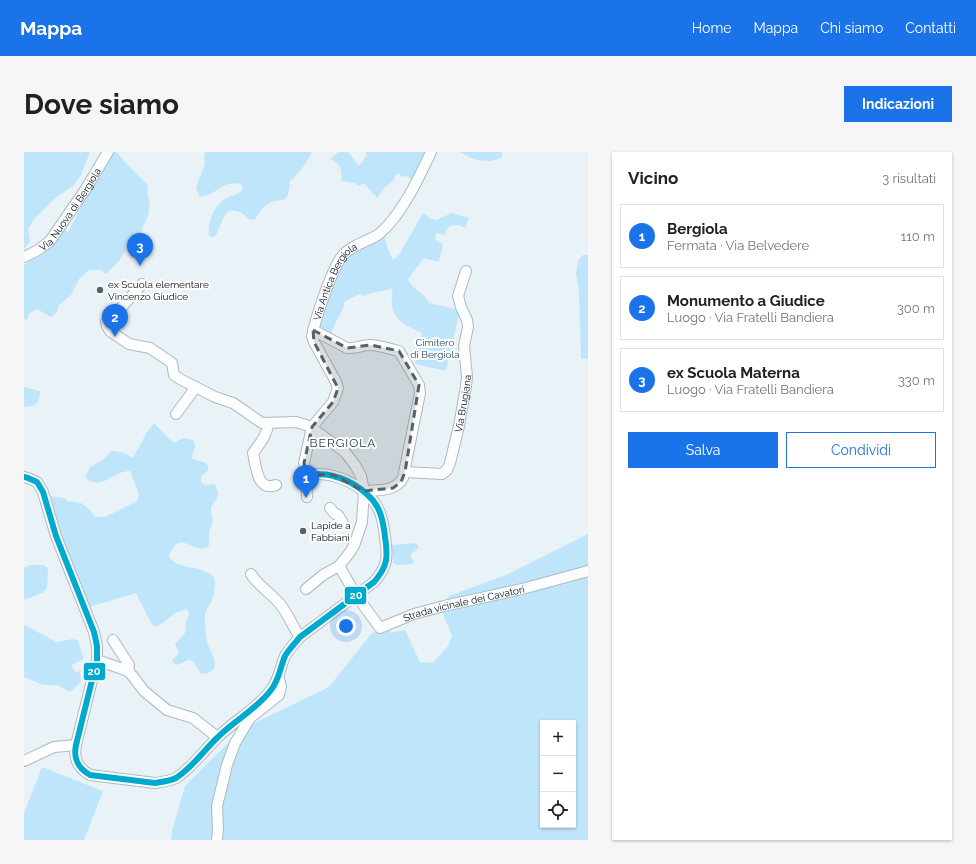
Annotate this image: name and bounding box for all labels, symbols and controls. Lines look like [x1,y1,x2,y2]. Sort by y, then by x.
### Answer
text: Mappa [20,17,82,39]
text: Home [692,20,731,36]
text: Mappa [753,20,798,36]
text: Chi siamo [820,20,883,36]
text: Contatti [905,20,956,36]
button: Indicazioni [844,86,952,122]
text: Dove siamo [24,88,179,121]
street label: Via Nuova di Bergiola [37,166,103,253]
text: Vicino [628,168,678,188]
text: 3 risultati [882,171,936,186]
text: Bergiola [667,220,728,238]
text: 1 [639,229,645,244]
text: 110 m [901,229,935,244]
pin: 3 [127,233,153,266]
text: Fermata · Via Belvedere [667,238,809,253]
street label: Via Antica Bergiola [311,241,359,321]
place label: ex Scuola elementare Vincenzo Giudice [108,279,209,302]
marker: ex Scuola elementare Vincenzo Giudice [95,285,105,295]
text: Monumento a Giudice [667,292,825,310]
text: 2 [638,301,646,316]
text: 300 m [897,301,935,316]
pin: 2 [102,304,128,337]
text: Luogo · Via Fratelli Bandiera [667,310,834,325]
park label: Cimitero di Bergiola [410,337,460,360]
text: ex Scuola Materna [667,364,800,382]
text: 3 [638,373,646,388]
text: 330 m [898,373,935,388]
street label: Via Brugiana [452,374,473,433]
text: Luogo · Via Fratelli Bandiera [667,382,834,397]
button: Salva [628,432,778,468]
button: Condividi [786,432,936,468]
district label: BERGIOLA [310,436,376,450]
pin: 1 [293,465,319,498]
place label: Lapide a Fabbiani [311,520,351,543]
marker: Lapide a Fabbiani [298,526,308,536]
street label: Strada vicinale dei Cavatori [401,583,526,623]
line badge: 20 [344,586,367,605]
text: 20 [350,589,363,602]
your location [336,616,356,636]
line badge: 20 [83,662,106,681]
text: 20 [88,665,101,678]
map controls [540,720,576,828]
button: + [540,720,576,756]
button: − [540,756,576,792]
button: locate [540,792,576,828]

